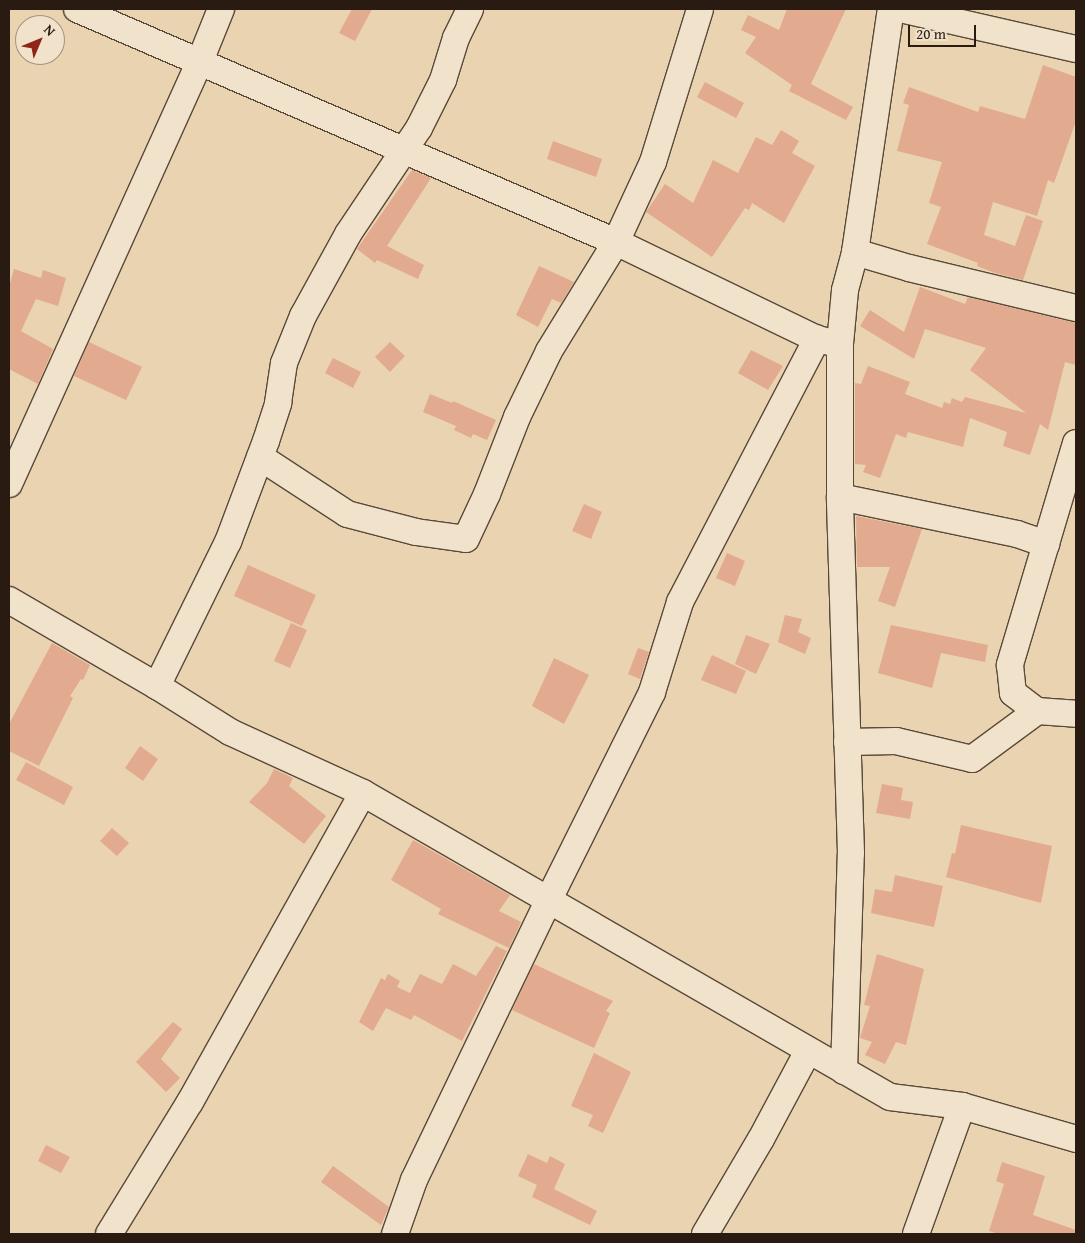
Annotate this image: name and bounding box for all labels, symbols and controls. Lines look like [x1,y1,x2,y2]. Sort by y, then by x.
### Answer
north arrow [15,15,65,65]
scale bar [910,15,978,47]
text: N [40,20,60,40]
text: 20 m [916,23,946,44]

